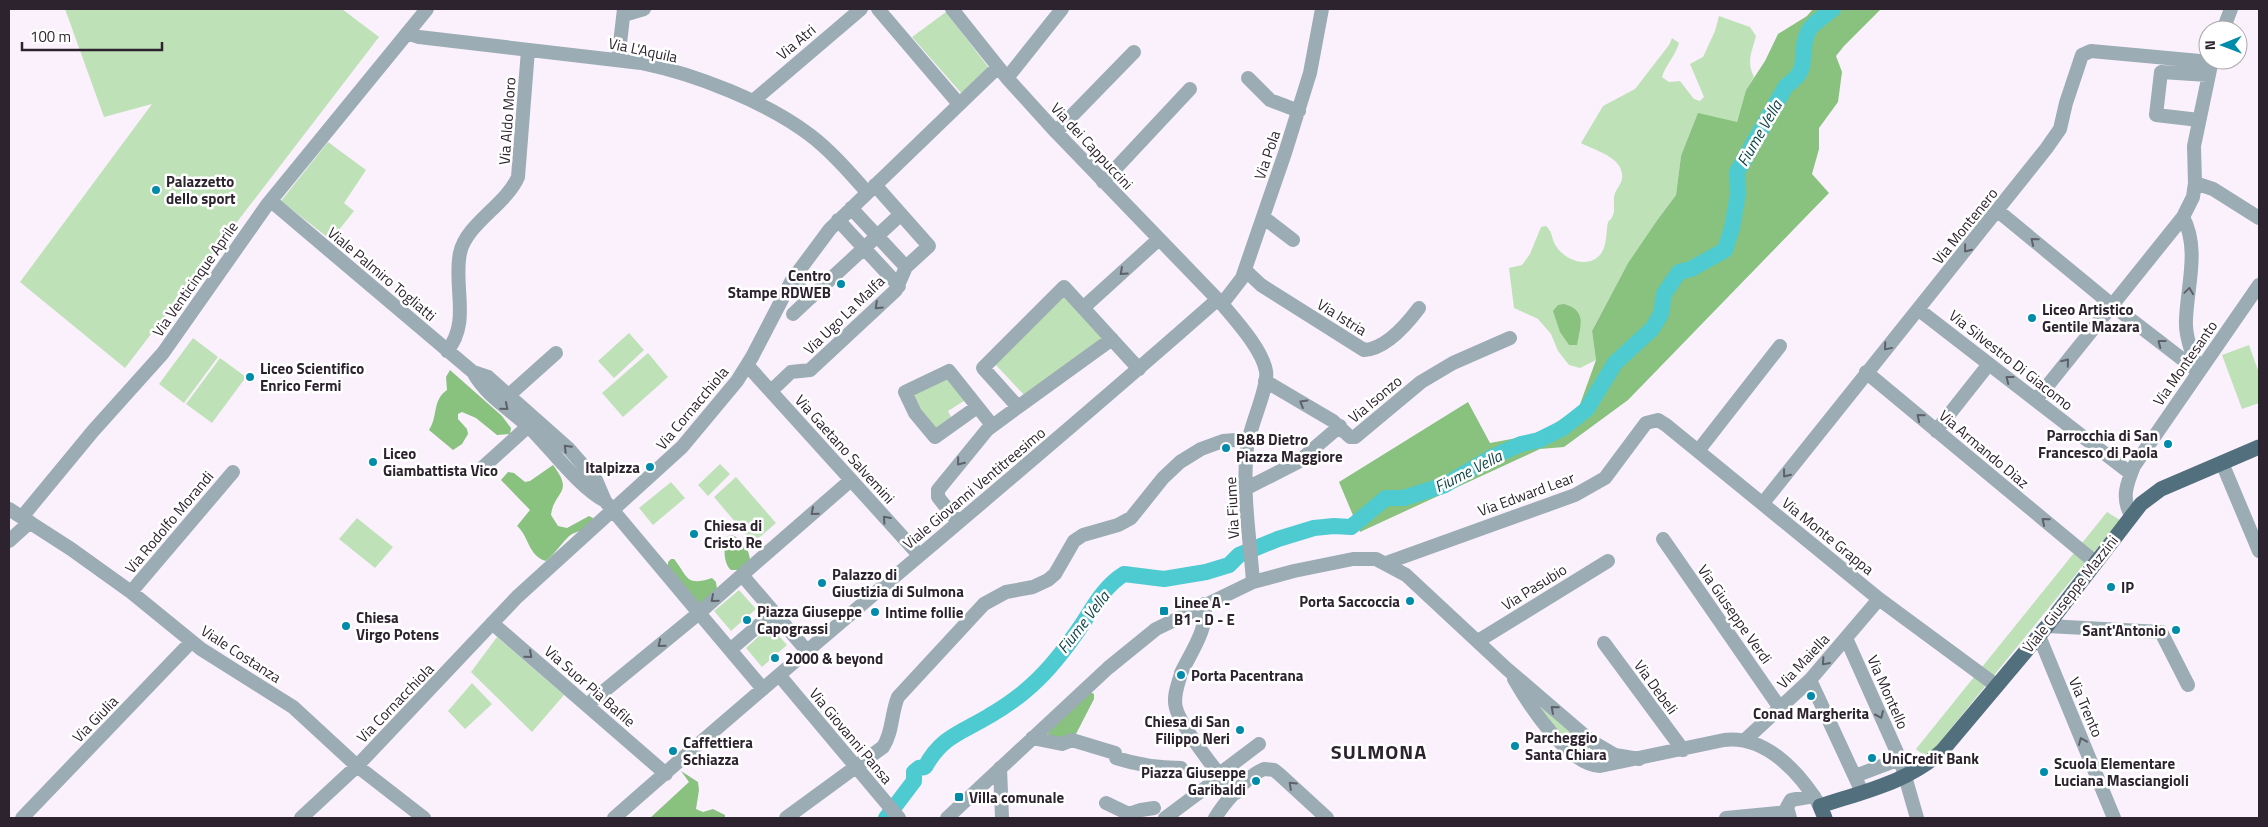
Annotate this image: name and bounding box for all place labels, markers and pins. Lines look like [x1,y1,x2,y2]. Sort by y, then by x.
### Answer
place label: Palazzetto dello sport [166,170,236,210]
marker: Palazzetto dello sport [150,184,162,196]
place label: Centro Stampe RDWEB [728,264,831,304]
marker: Centro Stampe RDWEB [835,278,847,290]
place label: Liceo Artistico Gentile Mazara [2042,298,2140,338]
marker: Liceo Artistico Gentile Mazara [2026,312,2038,324]
place label: Liceo Scientifico Enrico Fermi [260,357,364,397]
marker: Liceo Scientifico Enrico Fermi [244,371,256,383]
place label: Parrocchia di San Francesco di Paola [2038,424,2158,464]
place label: B&B Dietro Piazza Maggiore [1236,428,1343,468]
marker: Parrocchia di San Francesco di Paola [2162,438,2174,450]
place label: Liceo Giambattista Vico [383,442,498,482]
marker: B&B Dietro Piazza Maggiore [1220,442,1232,454]
marker: Liceo Giambattista Vico [367,456,379,468]
place label: Italpizza [585,456,640,479]
marker: Italpizza [644,461,656,473]
place label: Chiesa di Cristo Re [704,514,763,554]
marker: Chiesa di Cristo Re [688,528,700,540]
place label: Palazzo di Giustizia di Sulmona [832,563,964,603]
place label: IP [2121,576,2134,599]
marker: Palazzo di Giustizia di Sulmona [816,577,828,589]
marker: IP [2105,581,2117,593]
place label: Porta Saccoccia [1299,590,1400,613]
place label: Linee A - B1 - D - E [1174,591,1235,631]
marker: Porta Saccoccia [1404,595,1416,607]
place label: Piazza Giuseppe Capograssi [757,600,862,640]
place label: Intime follie [885,601,964,624]
marker: Linee A - B1 - D - E [1158,605,1170,617]
place label: Chiesa Virgo Potens [356,606,439,646]
marker: Intime follie [869,606,881,618]
marker: Piazza Giuseppe Capograssi [741,614,753,626]
place label: Sant'Antonio [2082,619,2166,642]
marker: Chiesa Virgo Potens [340,620,352,632]
marker: Sant'Antonio [2170,624,2182,636]
place label: 2000 & beyond [785,647,883,670]
marker: 2000 & beyond [769,652,781,664]
place label: Porta Pacentrana [1191,664,1304,687]
marker: Porta Pacentrana [1175,669,1187,681]
marker: Conad Margherita [1805,690,1817,702]
place label: Conad Margherita [1753,702,1869,725]
place label: Chiesa di San Filippo Neri [1144,710,1230,750]
marker: Chiesa di San Filippo Neri [1234,724,1246,736]
place label: Parcheggio Santa Chiara [1525,726,1607,766]
place label: Caffettiera Schiazza [683,731,753,771]
marker: Parcheggio Santa Chiara [1509,740,1521,752]
marker: Caffettiera Schiazza [667,745,679,757]
place label: UniCredit Bank [1882,747,1979,770]
marker: UniCredit Bank [1866,752,1878,764]
place label: Scuola Elementare Luciana Masciangioli [2054,752,2189,792]
place label: Piazza Giuseppe Garibaldi [1141,761,1246,801]
marker: Scuola Elementare Luciana Masciangioli [2038,766,2050,778]
marker: Piazza Giuseppe Garibaldi [1250,775,1262,787]
place label: Villa comunale [969,786,1064,809]
marker: Villa comunale [953,791,965,803]

